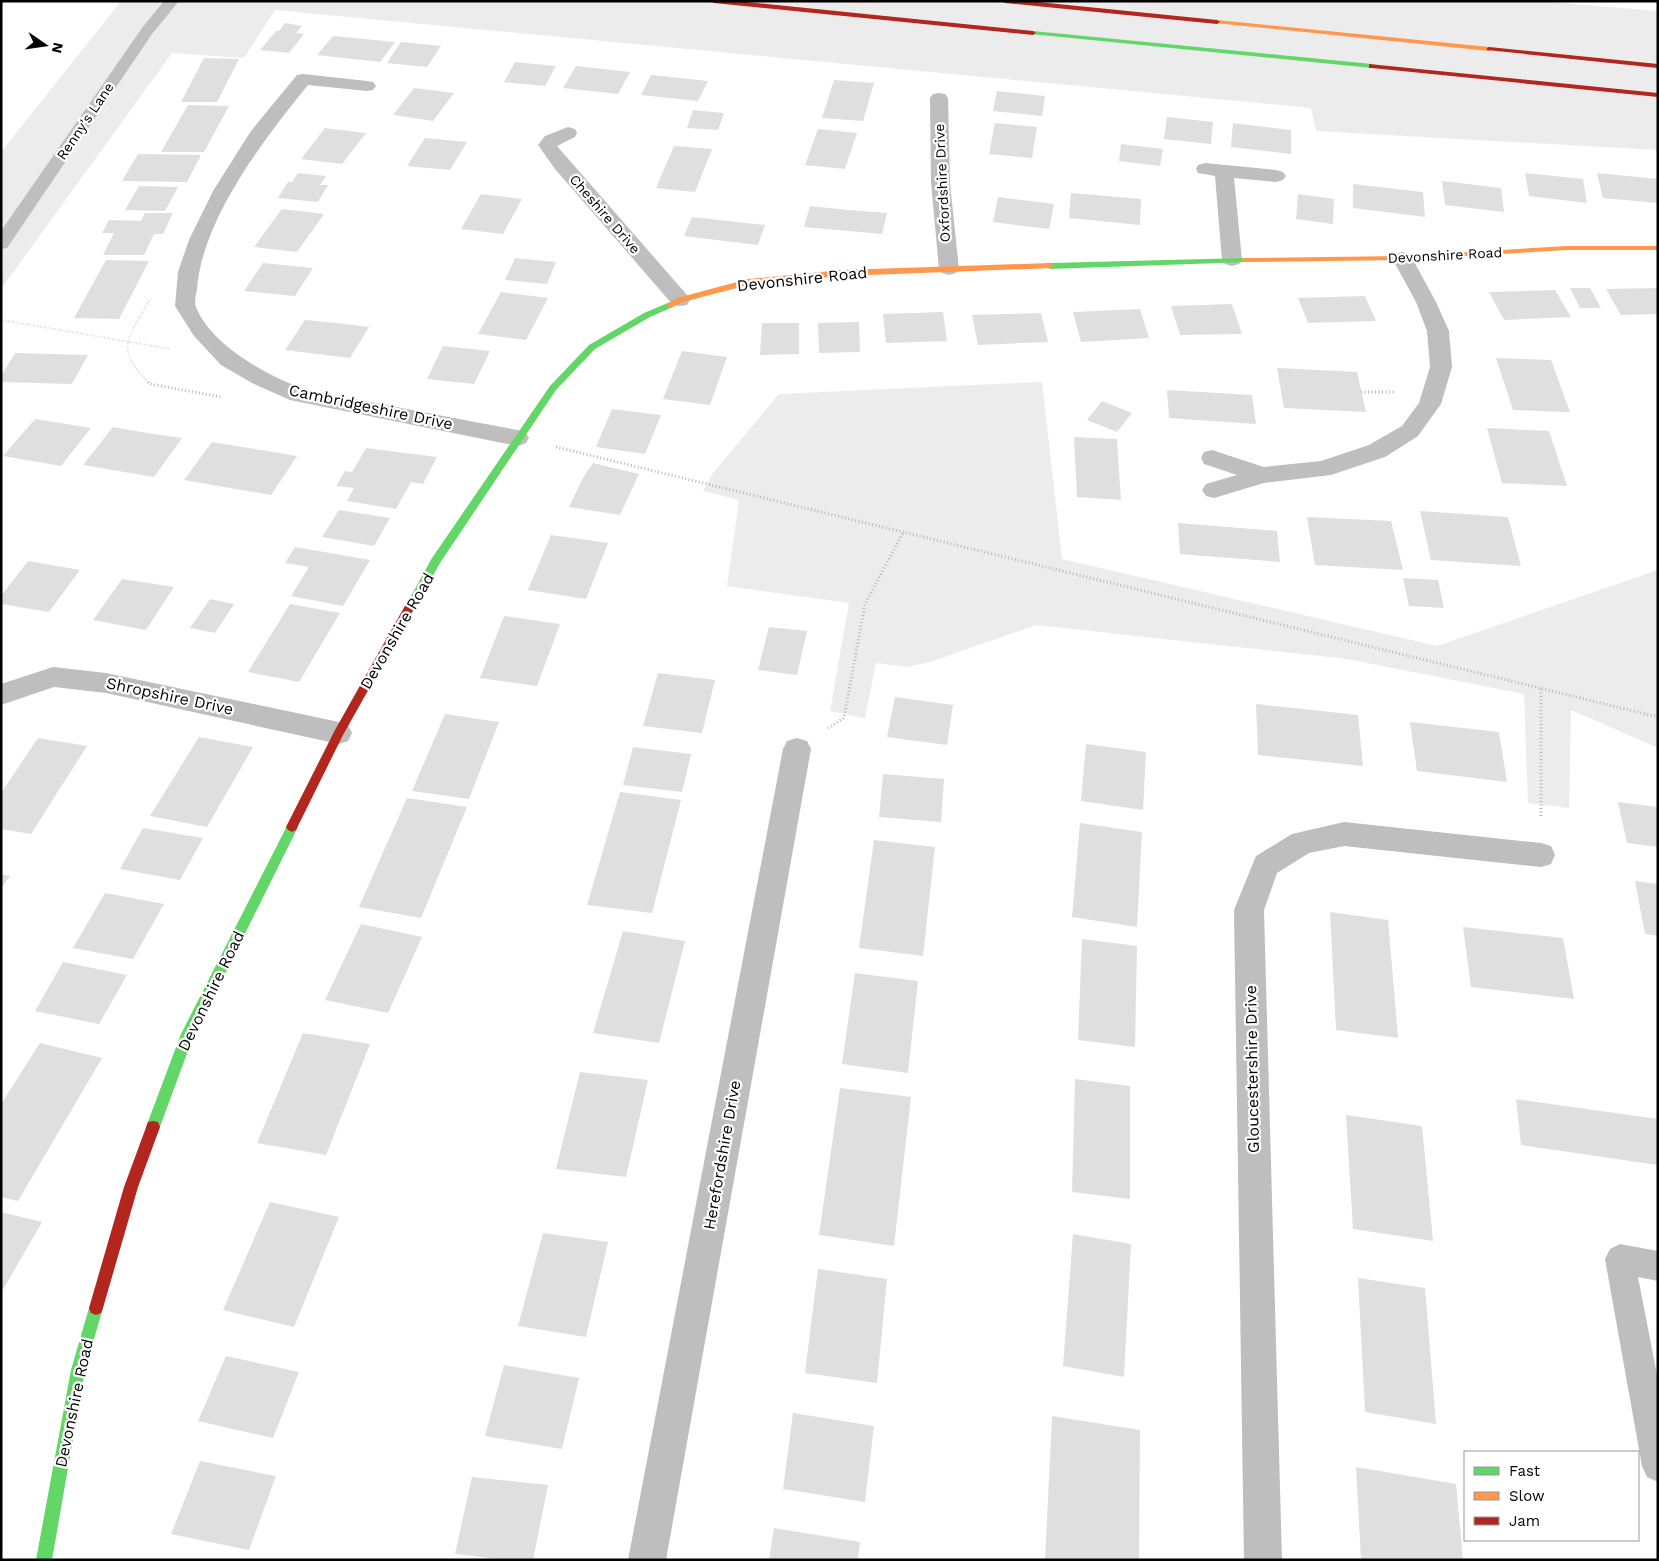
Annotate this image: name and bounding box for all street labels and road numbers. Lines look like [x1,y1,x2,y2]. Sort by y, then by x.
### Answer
street label: Renny's Lane [53,79,117,163]
street label: Oxfordshire Drive [931,123,953,243]
street label: Cheshire Drive [566,171,644,257]
street label: Devonshire Road [1387,244,1503,266]
street label: Devonshire Road [736,263,868,295]
street label: Cambridgeshire Drive [287,380,455,434]
street label: Devonshire Road [356,570,438,692]
street label: Shropshire Drive [105,673,235,719]
street label: Devonshire Road [174,928,248,1054]
street label: Gloucestershire Drive [1241,985,1263,1153]
street label: Herefordshire Drive [699,1079,745,1231]
street label: Devonshire Road [51,1337,97,1469]

